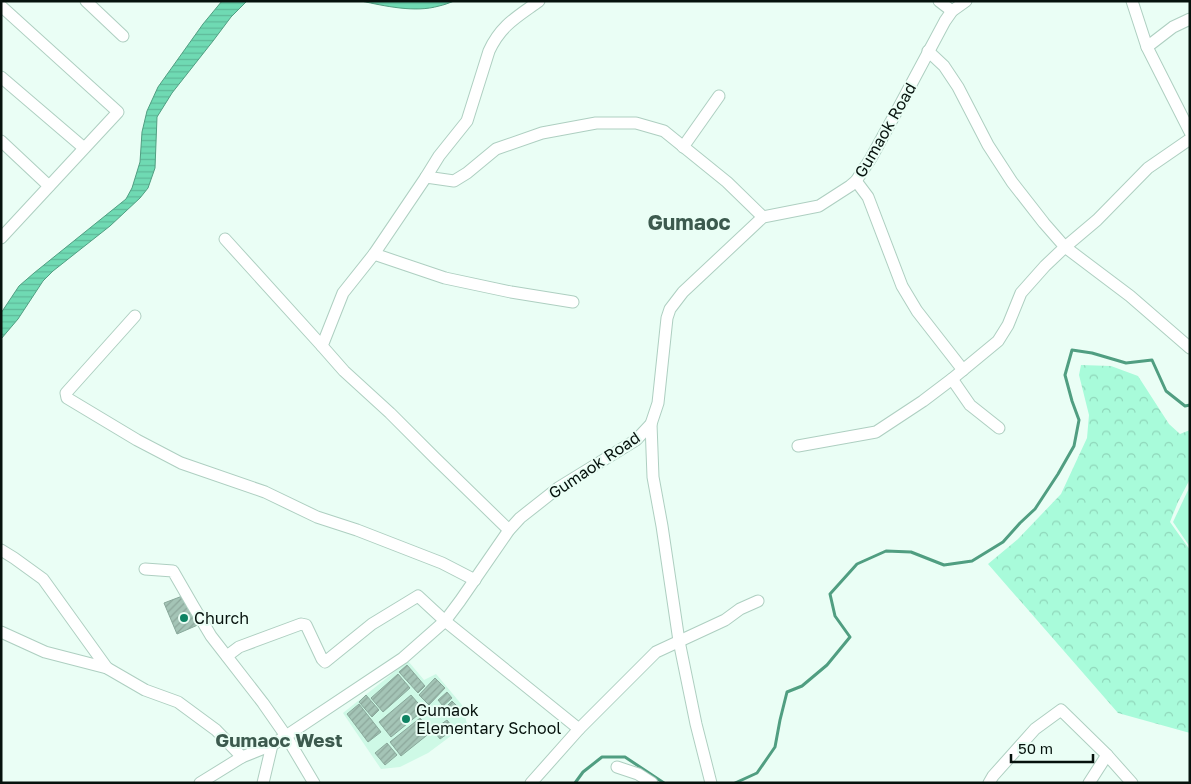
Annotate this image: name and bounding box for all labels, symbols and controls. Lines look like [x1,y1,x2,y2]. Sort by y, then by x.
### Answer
street label: Gumaok Road [850,79,920,181]
district label: Gumaoc [647,209,731,235]
street label: Gumaok Road [544,427,644,503]
place label: Church [194,608,249,628]
marker: Church [178,612,190,624]
place label: Gumaok Elementary School [416,700,561,738]
marker: Gumaok Elementary School [400,713,412,725]
district label: Gumaoc West [215,728,343,751]
scale bar [1011,732,1094,764]
text: 50 m [1018,739,1053,757]

